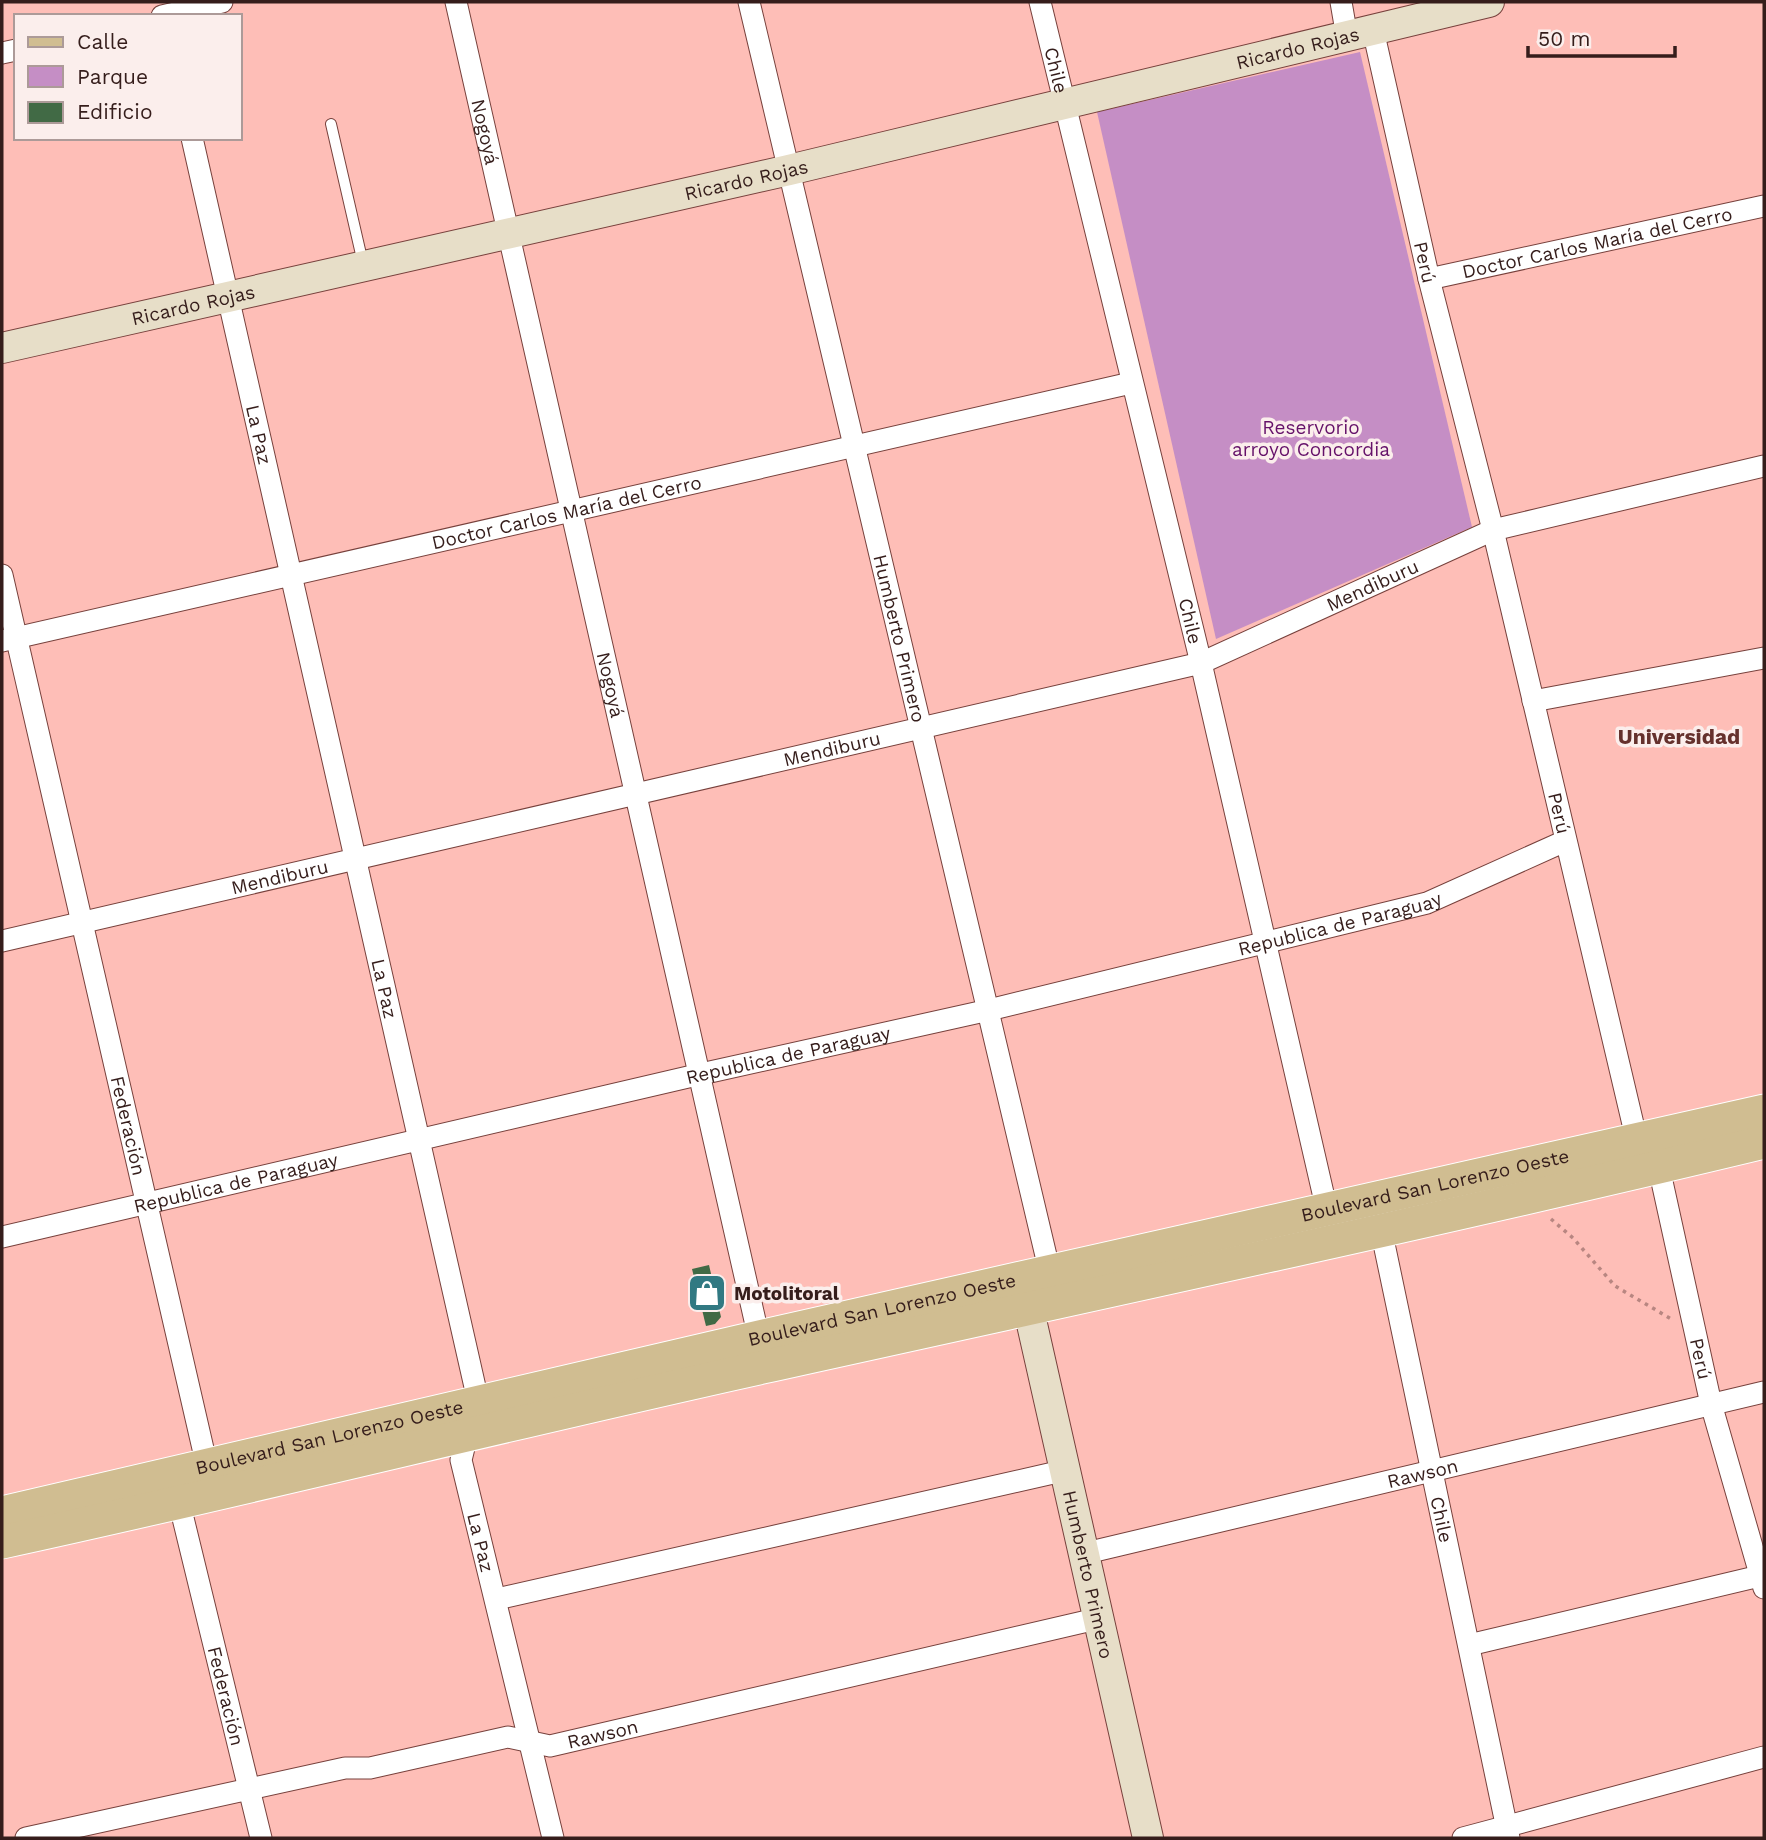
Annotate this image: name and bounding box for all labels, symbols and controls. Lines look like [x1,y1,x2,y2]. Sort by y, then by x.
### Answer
legend [14,14,242,140]
scale bar [1528,14,1675,58]
street label: Ricardo Rojas [1234,23,1362,74]
text: 50 m [1538,26,1590,51]
text: Calle [77,29,128,54]
street label: Chile [1039,45,1073,96]
text: Parque [77,64,148,89]
street label: Nogoyá [466,97,504,167]
text: Edificio [77,99,153,124]
street label: Ricardo Rojas [682,155,810,205]
street label: Doctor Carlos María del Cerro [1460,202,1734,283]
street label: Perú [1409,239,1441,285]
street label: Ricardo Rojas [129,280,257,330]
street label: La Paz [241,402,277,467]
park label: Reservorio arroyo Concordia [1232,416,1390,461]
street label: Doctor Carlos María del Cerro [429,471,704,554]
street label: Humberto Primero [868,552,930,725]
street label: Mendiburu [1323,554,1422,616]
street label: Chile [1174,596,1207,646]
street label: Nogoyá [592,650,629,720]
district label: Universidad [1618,724,1740,749]
street label: Mendiburu [781,727,883,771]
street label: Perú [1543,790,1575,836]
street label: Mendiburu [229,855,331,899]
street label: Republica de Paraguay [1236,887,1446,961]
street label: La Paz [366,956,402,1021]
street label: Republica de Paraguay [684,1021,893,1089]
street label: Federación [106,1074,151,1178]
street label: Boulevard San Lorenzo Oeste [1299,1144,1571,1227]
street label: Republica de Paraguay [131,1148,340,1218]
street label: Boulevard San Lorenzo Oeste [746,1269,1018,1351]
shop icon: Motolitoral [686,1272,728,1314]
place label: Motolitoral [734,1282,840,1305]
street label: Perú [1685,1336,1716,1382]
street label: Boulevard San Lorenzo Oeste [193,1395,465,1480]
street label: Rawson [1385,1454,1460,1493]
street label: Humberto Primero [1058,1488,1118,1661]
street label: Chile [1425,1494,1458,1545]
street label: La Paz [462,1510,499,1575]
street label: Federación [203,1644,249,1748]
street label: Rawson [565,1715,640,1754]

